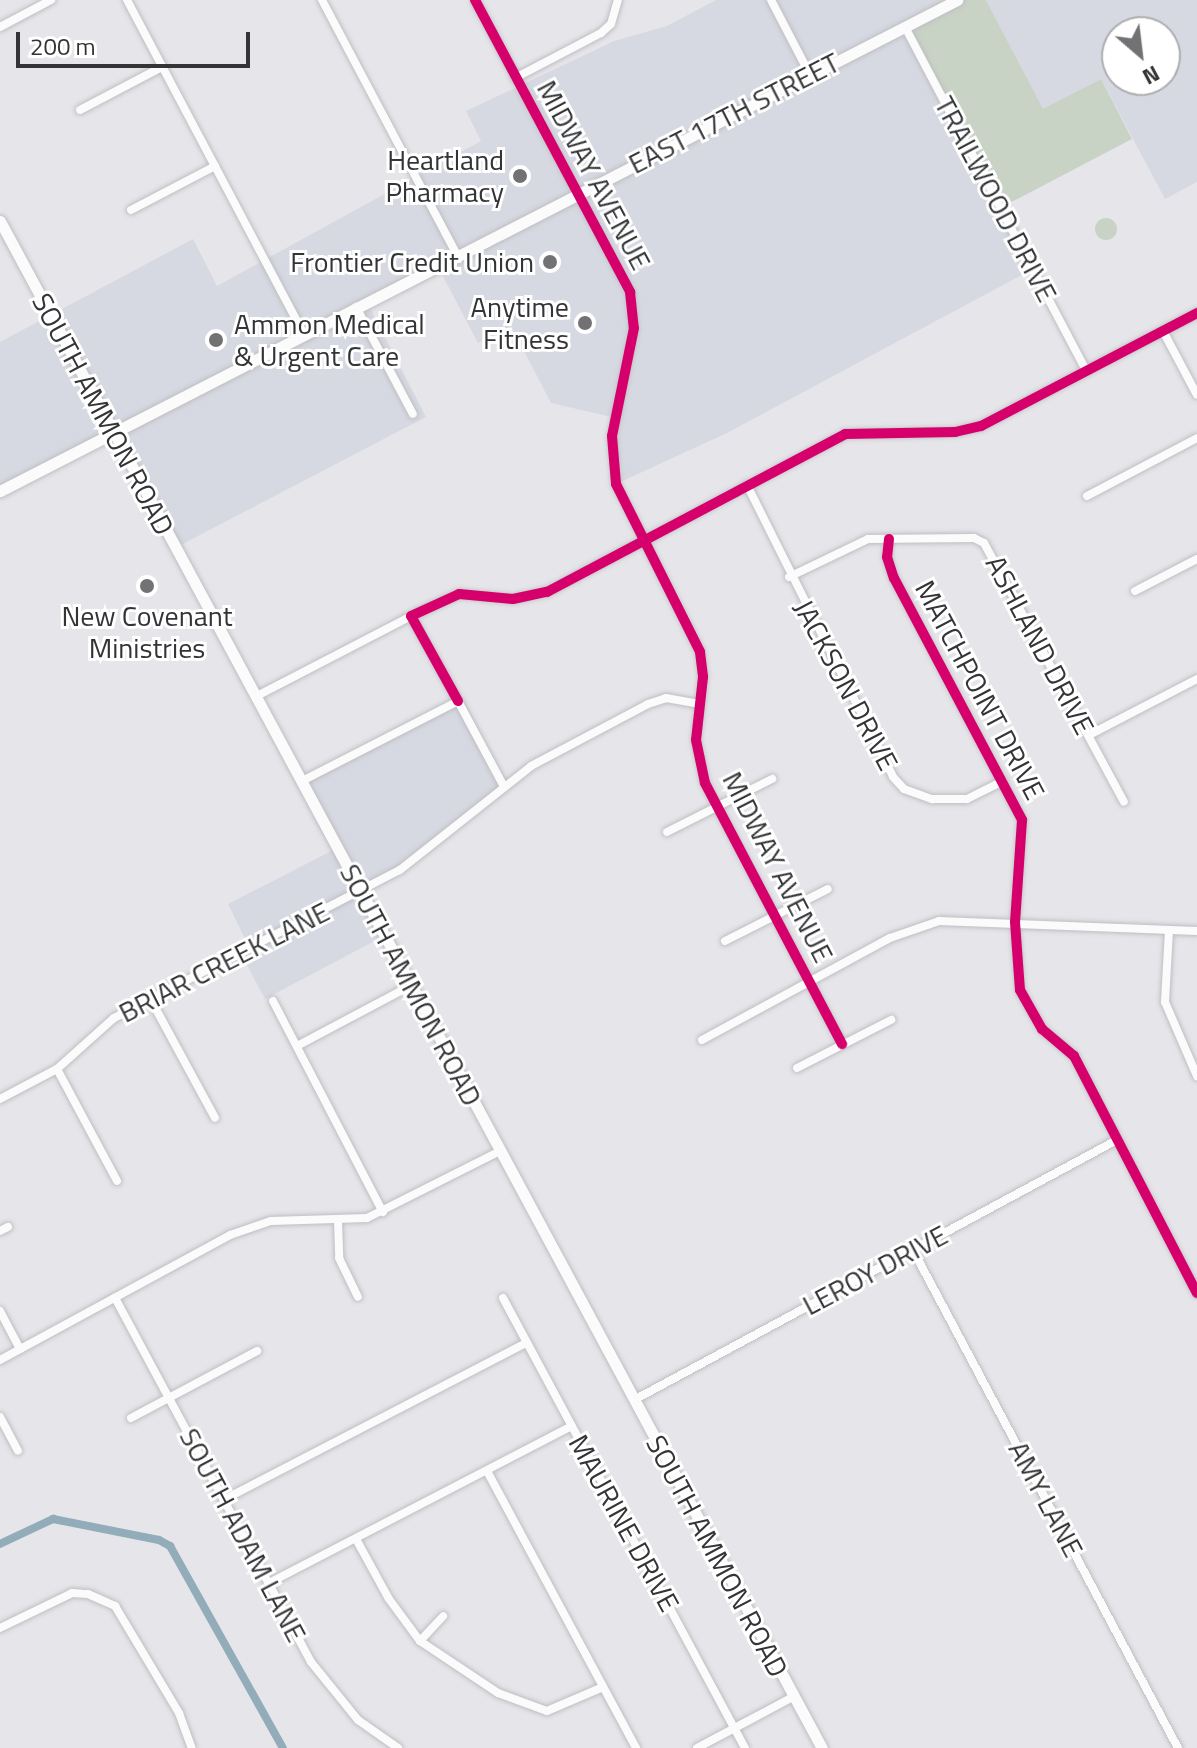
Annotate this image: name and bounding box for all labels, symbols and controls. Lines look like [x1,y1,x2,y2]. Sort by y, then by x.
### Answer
scale bar [20,16,254,66]
north arrow [1101,16,1181,96]
text: 200 m [30,28,96,64]
street label: EAST 17TH STREET [623,45,845,181]
text: N [1137,57,1166,94]
street label: MIDWAY AVENUE [530,75,658,275]
street label: TRAILWOOD DRIVE [928,91,1064,307]
place label: Heartland Pharmacy [385,143,504,209]
marker: Heartland Pharmacy [511,167,529,185]
place label: Frontier Credit Union [290,245,534,279]
marker: Frontier Credit Union [541,253,559,271]
street label: SOUTH AMMON ROAD [25,287,181,541]
place label: Anytime Fitness [470,290,569,356]
place label: Ammon Medical & Urgent Care [234,307,425,373]
marker: Anytime Fitness [576,314,594,332]
marker: Ammon Medical & Urgent Care [205,329,227,351]
street label: ASHLAND DRIVE [979,550,1101,740]
street label: MATCHPOINT DRIVE [908,575,1052,805]
marker: New Covenant Ministries [138,577,156,595]
street label: JACKSON DRIVE [787,594,905,776]
place label: New Covenant Ministries [62,599,232,665]
street label: MIDWAY AVENUE [716,766,840,968]
street label: SOUTH AMMON ROAD [333,858,489,1112]
street label: BRIAR CREEK LANE [113,894,335,1030]
street label: LEROY DRIVE [797,1218,953,1322]
street label: SOUTH ADAM LANE [173,1423,313,1647]
street label: MAURINE DRIVE [562,1429,686,1617]
street label: SOUTH AMMON ROAD [639,1429,795,1683]
street label: AMY LANE [1002,1436,1090,1562]

